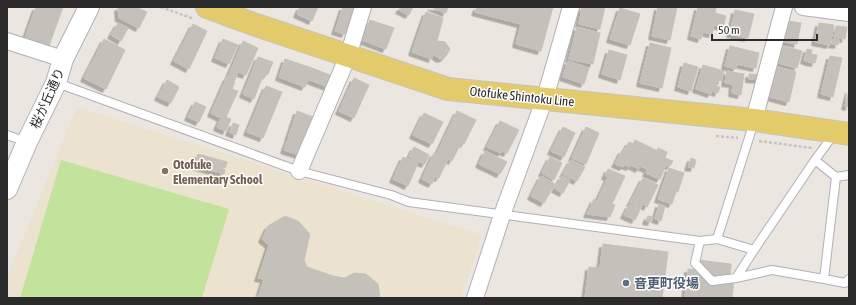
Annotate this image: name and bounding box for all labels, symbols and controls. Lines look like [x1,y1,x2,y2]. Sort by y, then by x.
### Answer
scale bar [712,16,817,42]
text: 50 m [718,23,740,37]
street label: 桜が丘通り [27,65,68,131]
street label: Otofuke Shintoku Line [469,84,575,109]
place label: Otofuke Elementary School [173,157,263,187]
marker: Otofuke Elementary School [160,166,170,176]
place label: 音更町役場 [634,276,699,291]
marker: 音更町役場 [621,278,631,288]

